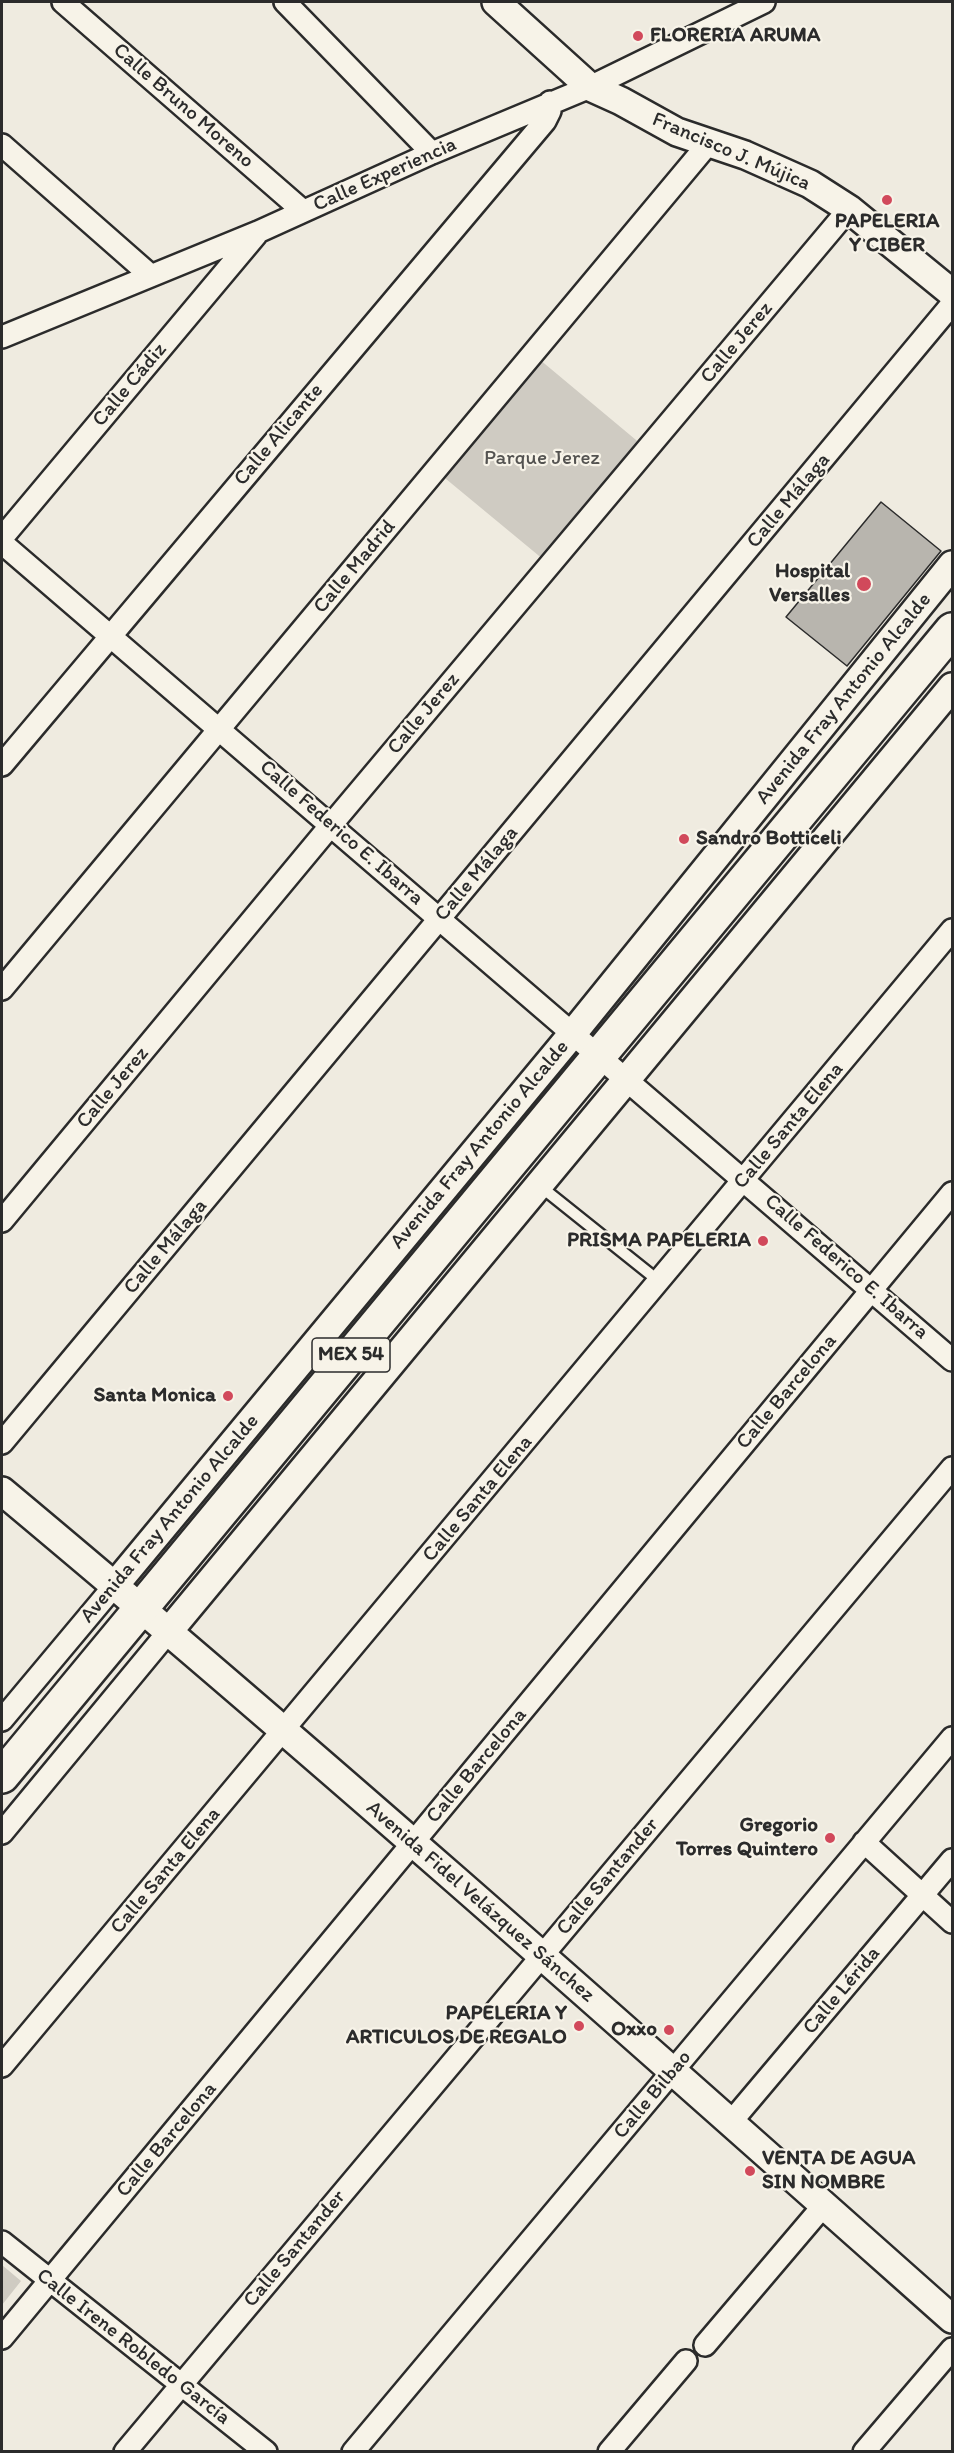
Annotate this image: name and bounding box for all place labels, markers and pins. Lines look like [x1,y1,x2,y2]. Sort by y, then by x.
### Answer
place label: FLORERIA ARUMA [650,23,820,49]
marker: FLORERIA ARUMA [631,29,645,43]
marker: PAPELERIA Y CIBER [880,193,894,207]
place label: PAPELERIA Y CIBER [835,209,939,259]
place label: Hospital Versalles [769,559,850,609]
marker: Hospital Versalles [855,575,873,593]
place label: Sandro Botticeli [696,826,842,852]
marker: Sandro Botticeli [677,832,691,846]
place label: PRISMA PAPELERIA [567,1228,751,1254]
marker: PRISMA PAPELERIA [756,1234,770,1248]
place label: Santa Monica [94,1383,216,1409]
marker: Santa Monica [221,1389,235,1403]
place label: Gregorio Torres Quintero [676,1813,818,1863]
marker: Gregorio Torres Quintero [823,1831,837,1845]
place label: PAPELERIA Y ARTICULOS DE REGALO [346,2001,567,2051]
place label: Oxxo [611,2017,657,2043]
marker: PAPELERIA Y ARTICULOS DE REGALO [572,2019,586,2033]
marker: Oxxo [662,2023,676,2037]
place label: VENTA DE AGUA SIN NOMBRE [762,2146,915,2196]
marker: VENTA DE AGUA SIN NOMBRE [743,2164,757,2178]

